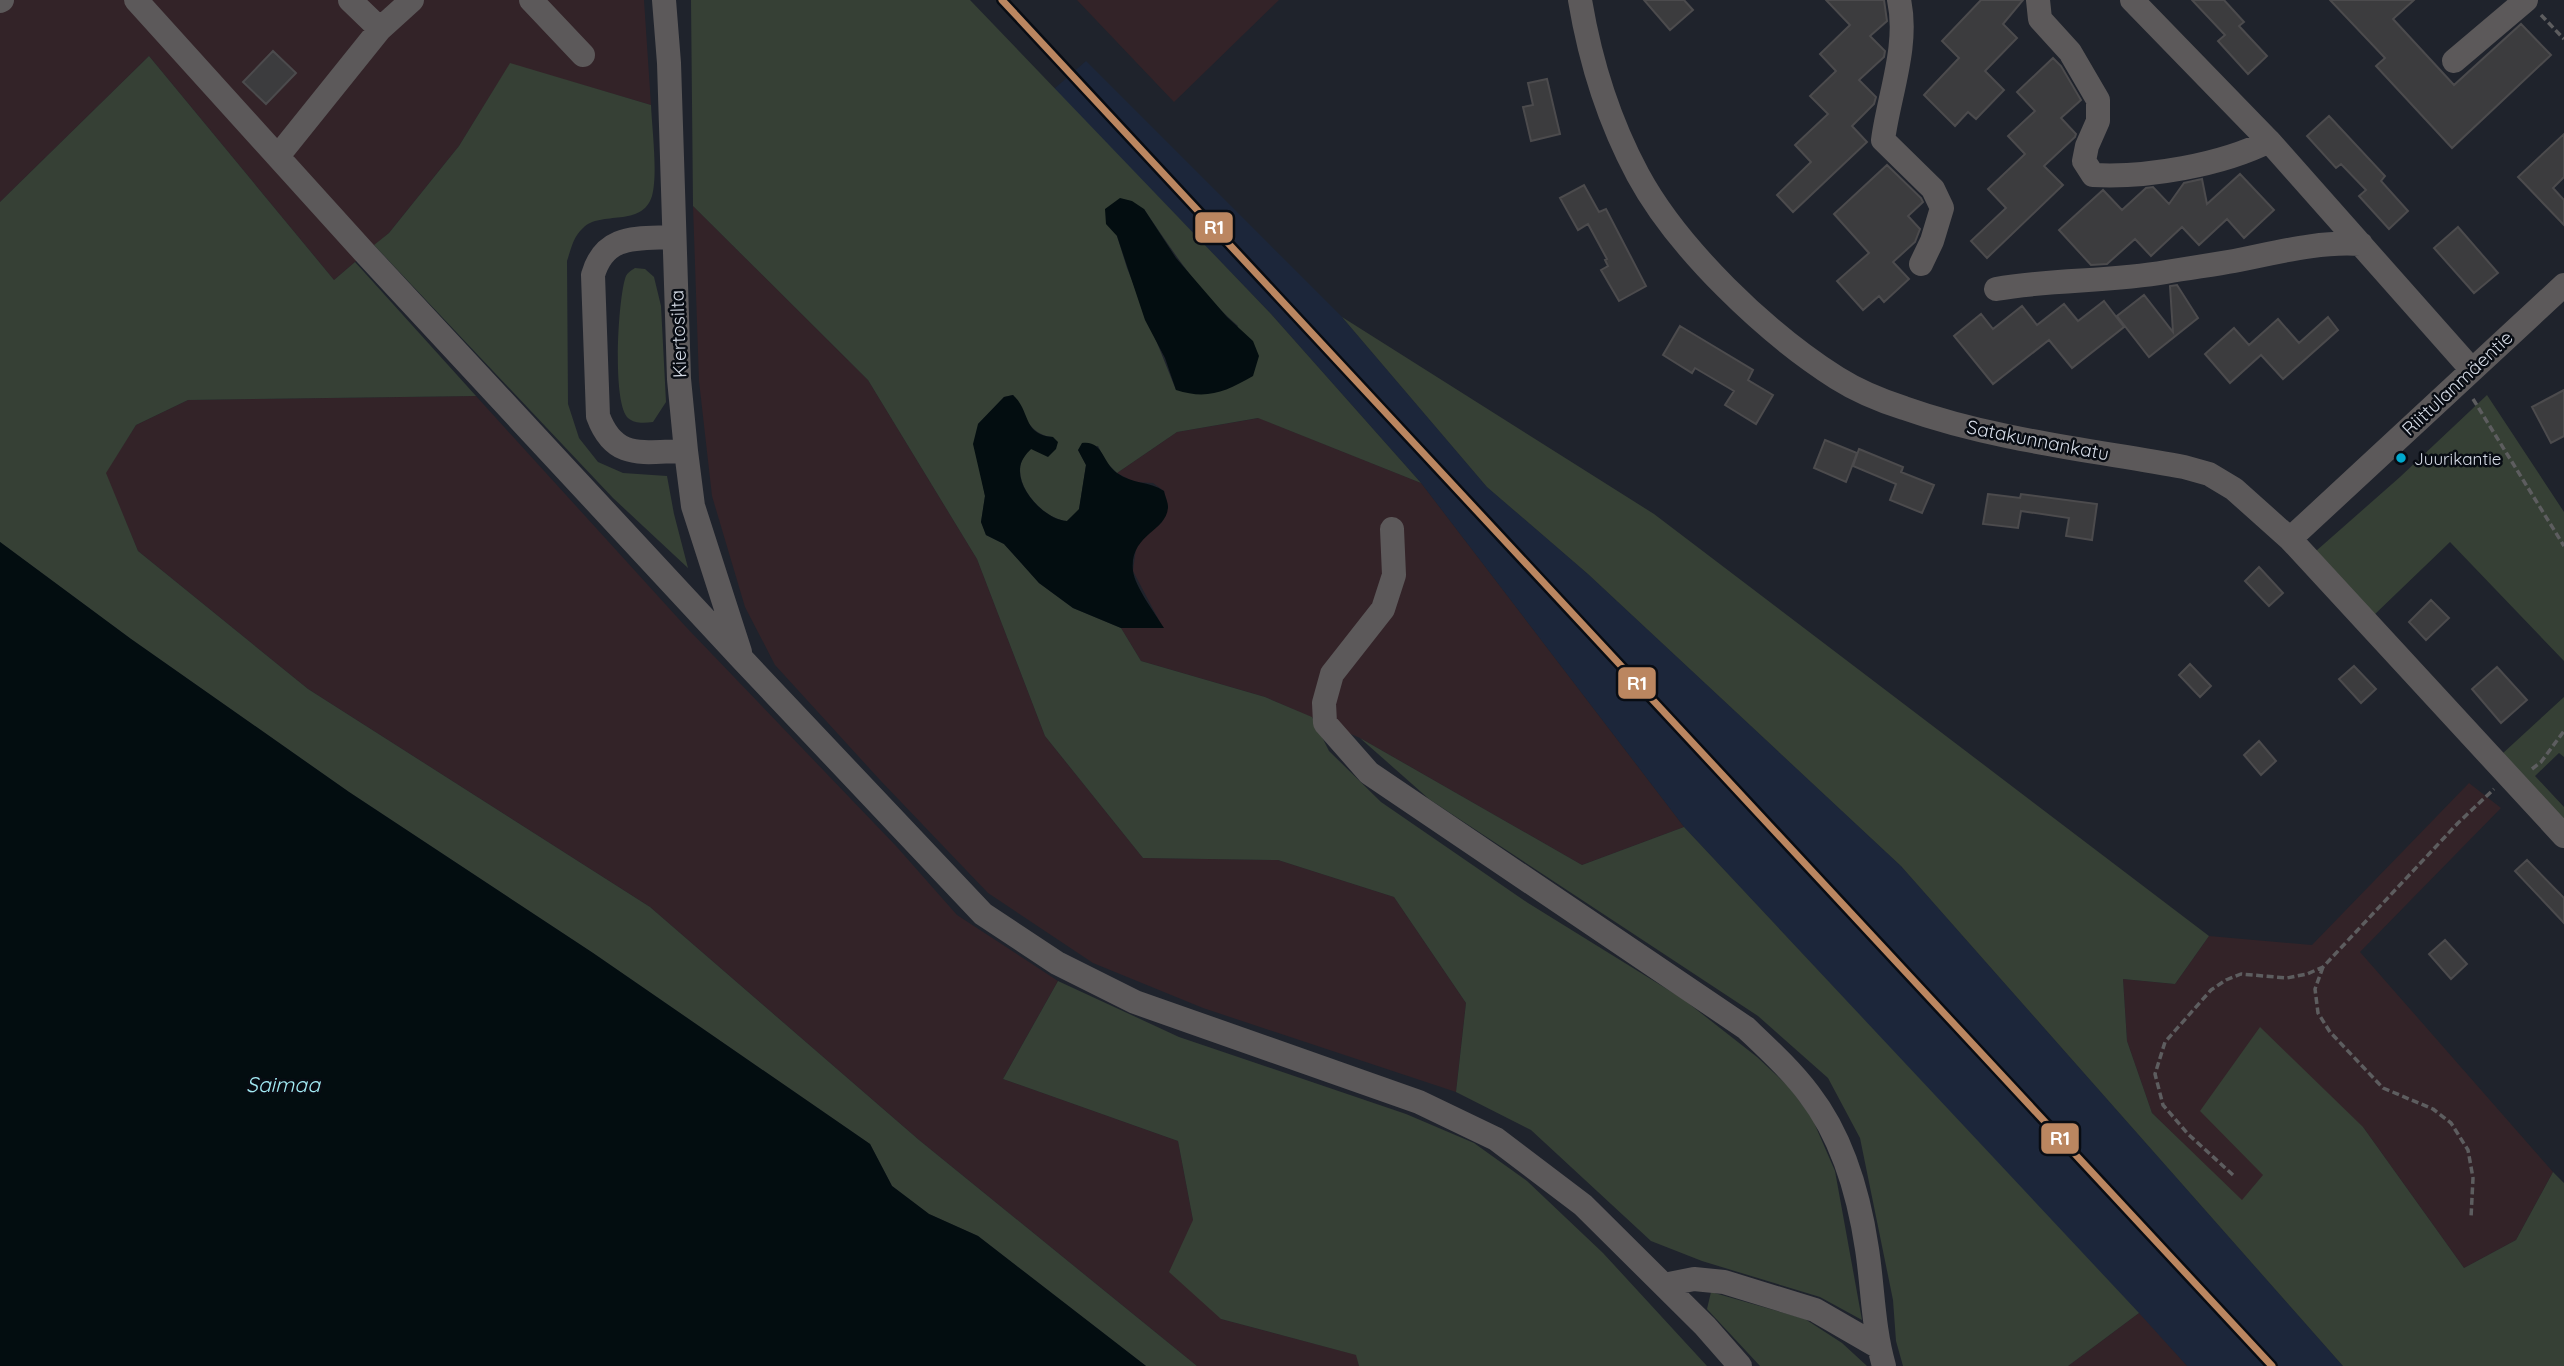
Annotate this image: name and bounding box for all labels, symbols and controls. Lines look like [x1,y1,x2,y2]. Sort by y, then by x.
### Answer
line badge: R1 [1194,211,1234,244]
text: R1 [1204,215,1224,239]
street label: Kiertosilta [664,290,692,378]
street label: Riittulanmäentie [2396,325,2518,441]
street label: Satakunnankatu [1965,414,2111,466]
place label: Juurikantie [2414,448,2501,469]
marker: Juurikantie [2394,451,2408,465]
line badge: R1 [1617,666,1657,700]
text: R1 [1627,671,1647,695]
water label: Saimaa [246,1071,321,1097]
line badge: R1 [2040,1122,2080,1155]
text: R1 [2050,1126,2070,1150]

